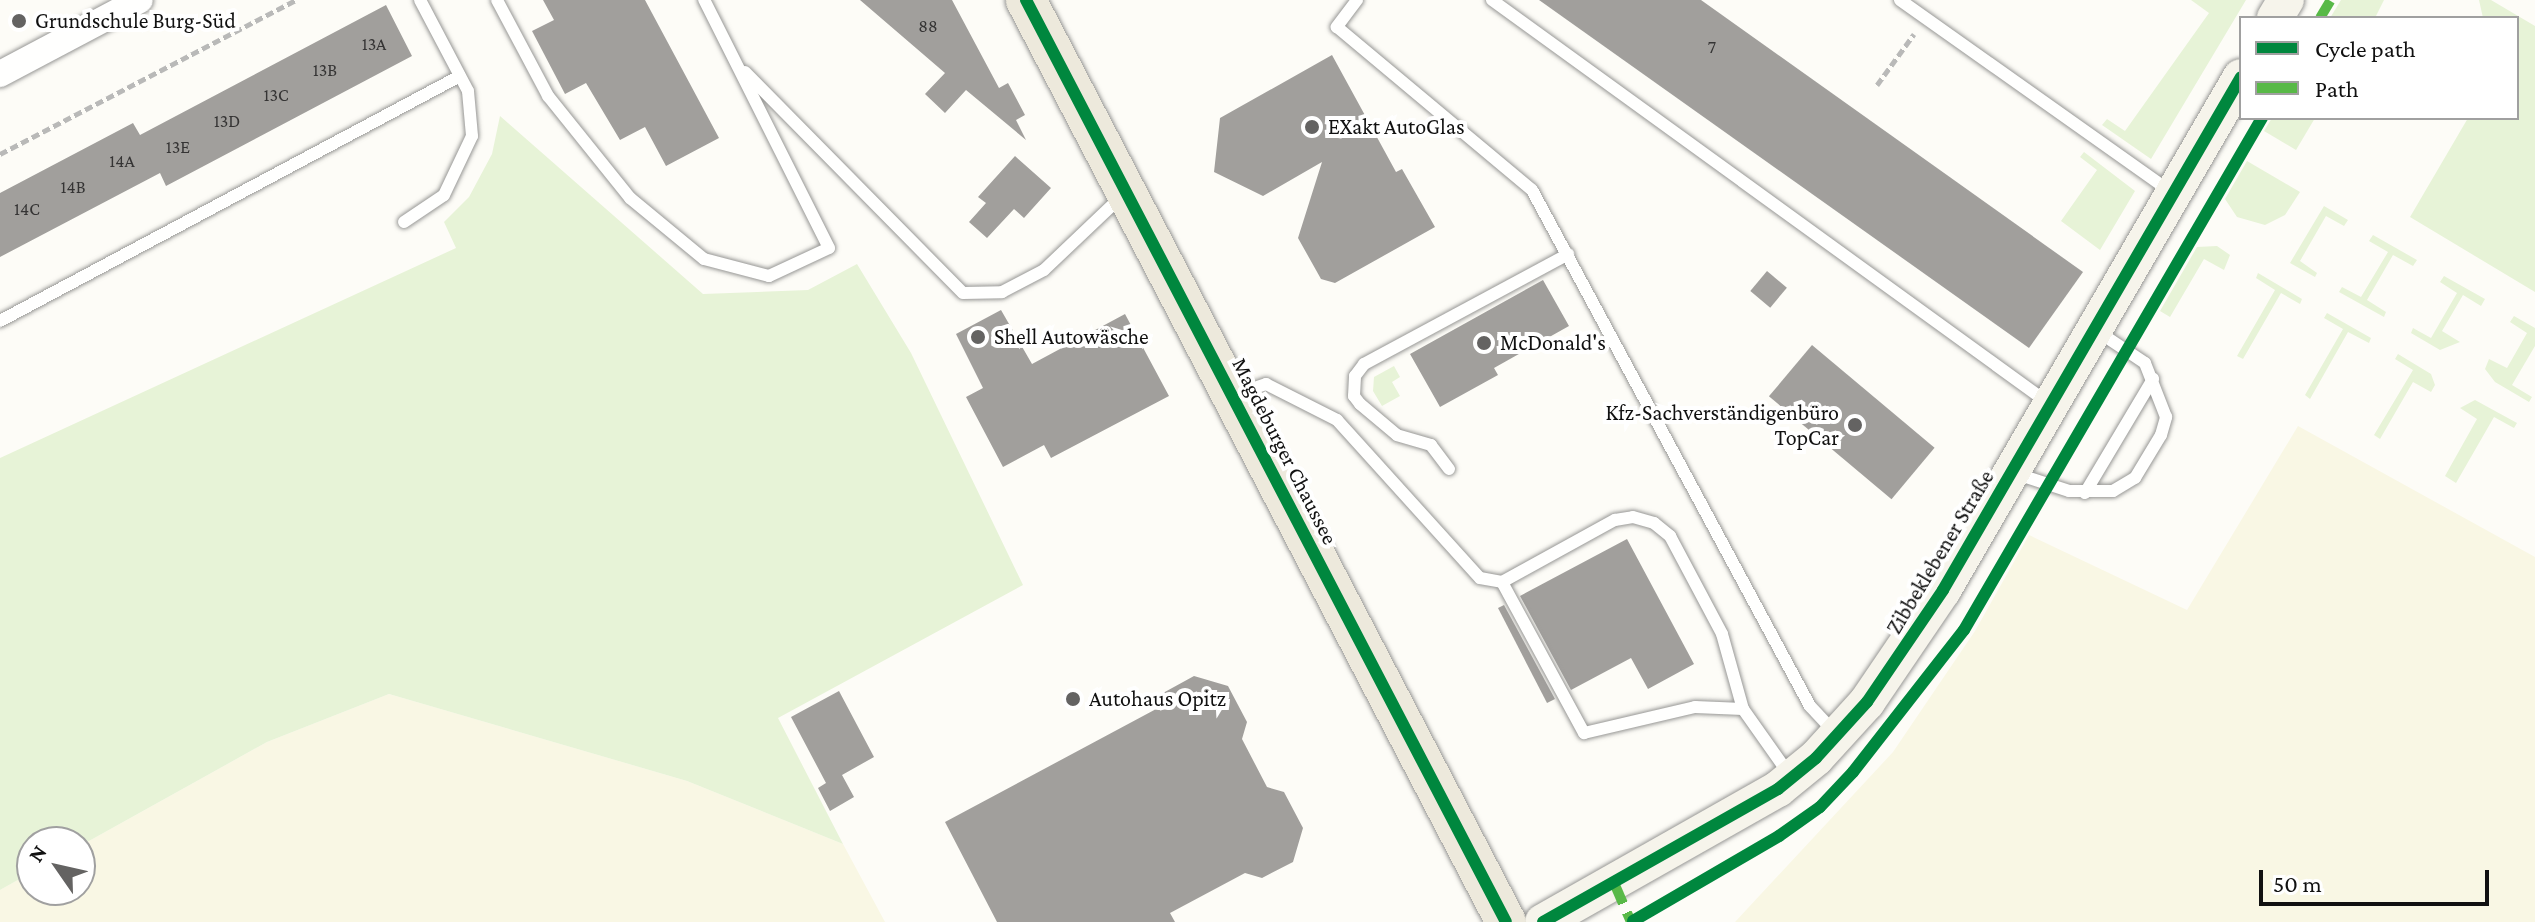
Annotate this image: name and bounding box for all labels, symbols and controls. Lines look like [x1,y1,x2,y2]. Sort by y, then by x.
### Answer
place label: Grundschule Burg-Süd [35,8,236,34]
marker: Grundschule Burg-Süd [10,12,28,30]
house number: 88 [918,15,938,37]
legend [2239,16,2519,120]
house number: 13A [362,33,386,55]
text: Cycle path [2315,35,2416,62]
house number: 7 [1708,36,1716,58]
house number: 13B [313,59,337,81]
text: Path [2315,75,2359,102]
house number: 13C [263,84,289,106]
house number: 13D [214,110,240,132]
place label: EXakt AutoGlas [1328,114,1465,140]
marker: EXakt AutoGlas [1303,118,1321,136]
house number: 13E [166,136,190,158]
house number: 14A [109,150,135,172]
house number: 14B [60,176,86,198]
house number: 14C [14,198,40,220]
place label: Shell Autowäsche [994,324,1149,350]
marker: Shell Autowäsche [969,328,987,346]
place label: McDonald's [1500,330,1606,356]
marker: McDonald's [1475,334,1493,352]
street label: Magdeburger Chaussee [1226,353,1344,549]
place label: Kfz-Sachverständigenbüro TopCar [1606,399,1839,450]
marker: Kfz-Sachverständigenbüro TopCar [1846,416,1864,434]
street label: Zibbeklebener Straße [1881,465,1999,639]
place label: Autohaus Opitz [1089,686,1226,712]
marker: Autohaus Opitz [1064,690,1082,708]
north arrow [16,826,96,906]
text: N [23,840,52,867]
scale bar [2263,854,2493,904]
text: 50 m [2273,870,2322,897]

